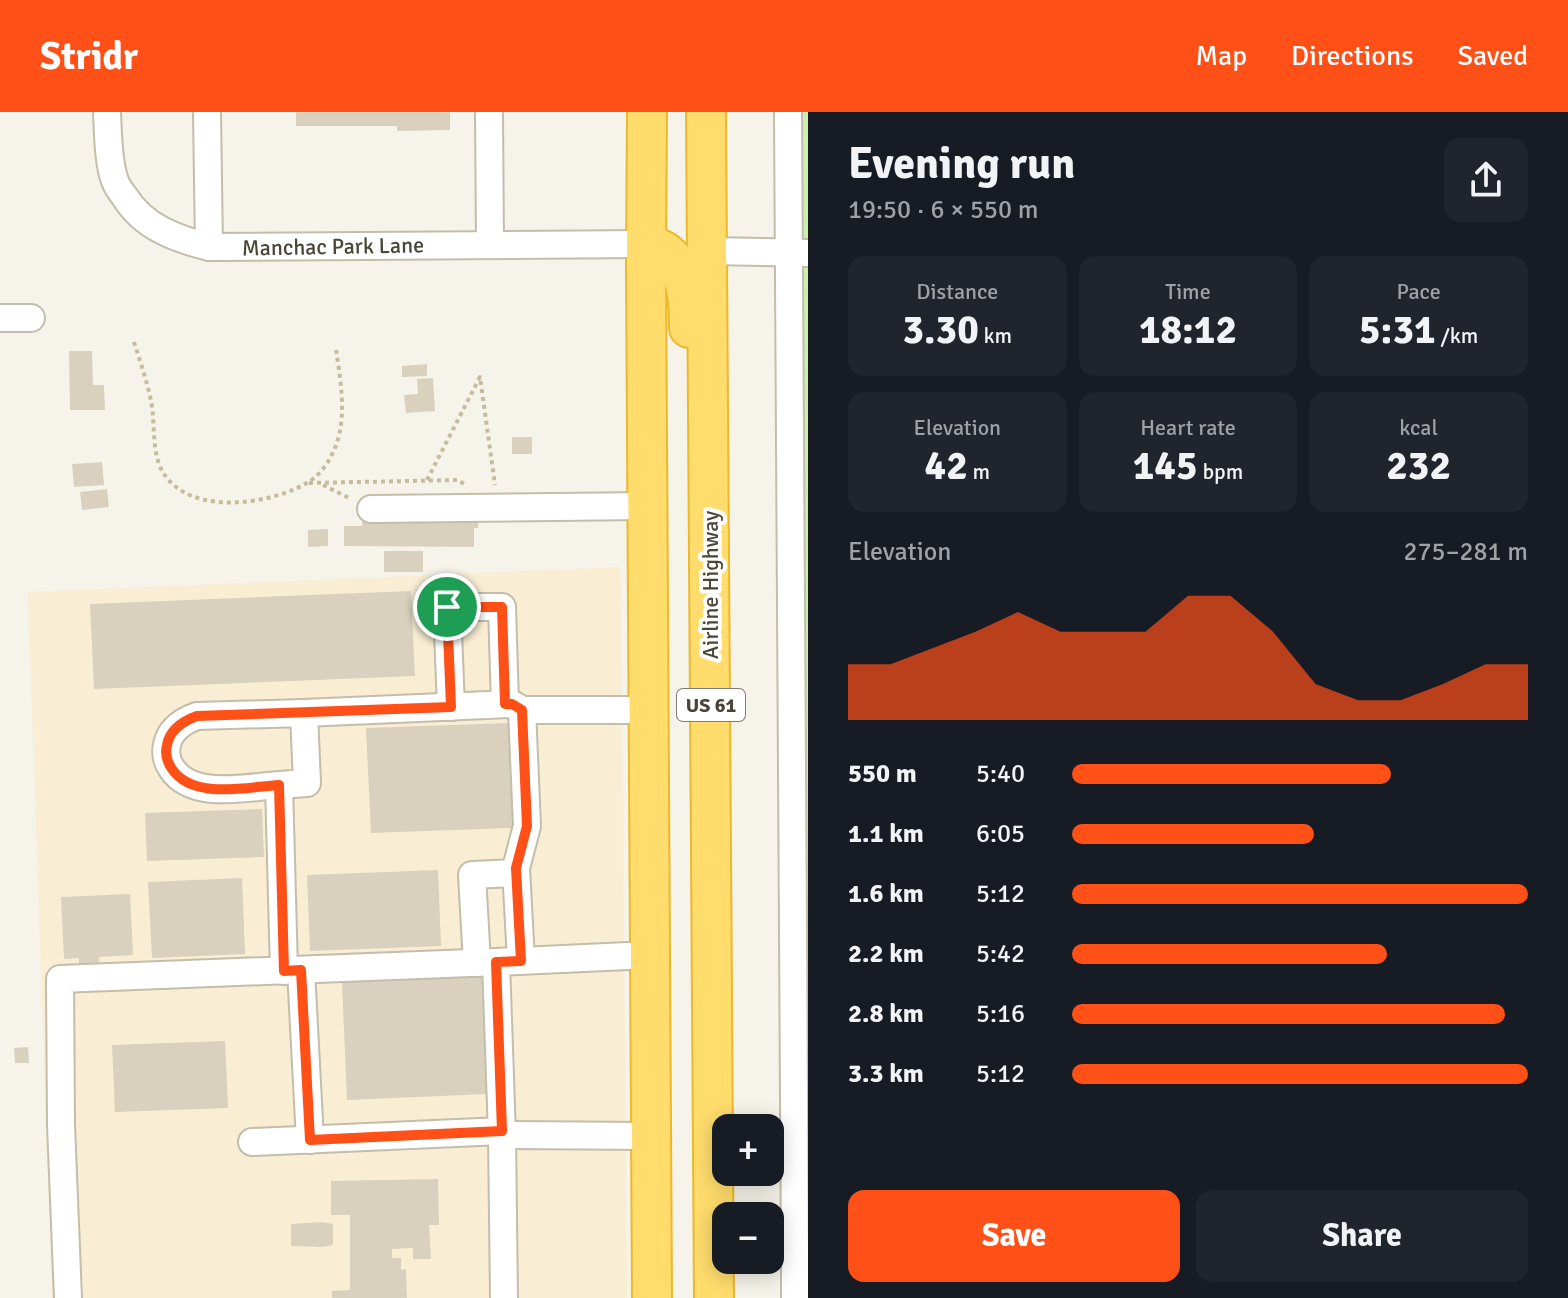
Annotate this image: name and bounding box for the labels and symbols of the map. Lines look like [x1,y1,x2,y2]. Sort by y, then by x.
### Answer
street label: Manchac Park Lane [242,231,424,262]
street label: Airline Highway [697,510,724,659]
pin [413,573,481,641]
road number: US 61 [677,689,745,721]

